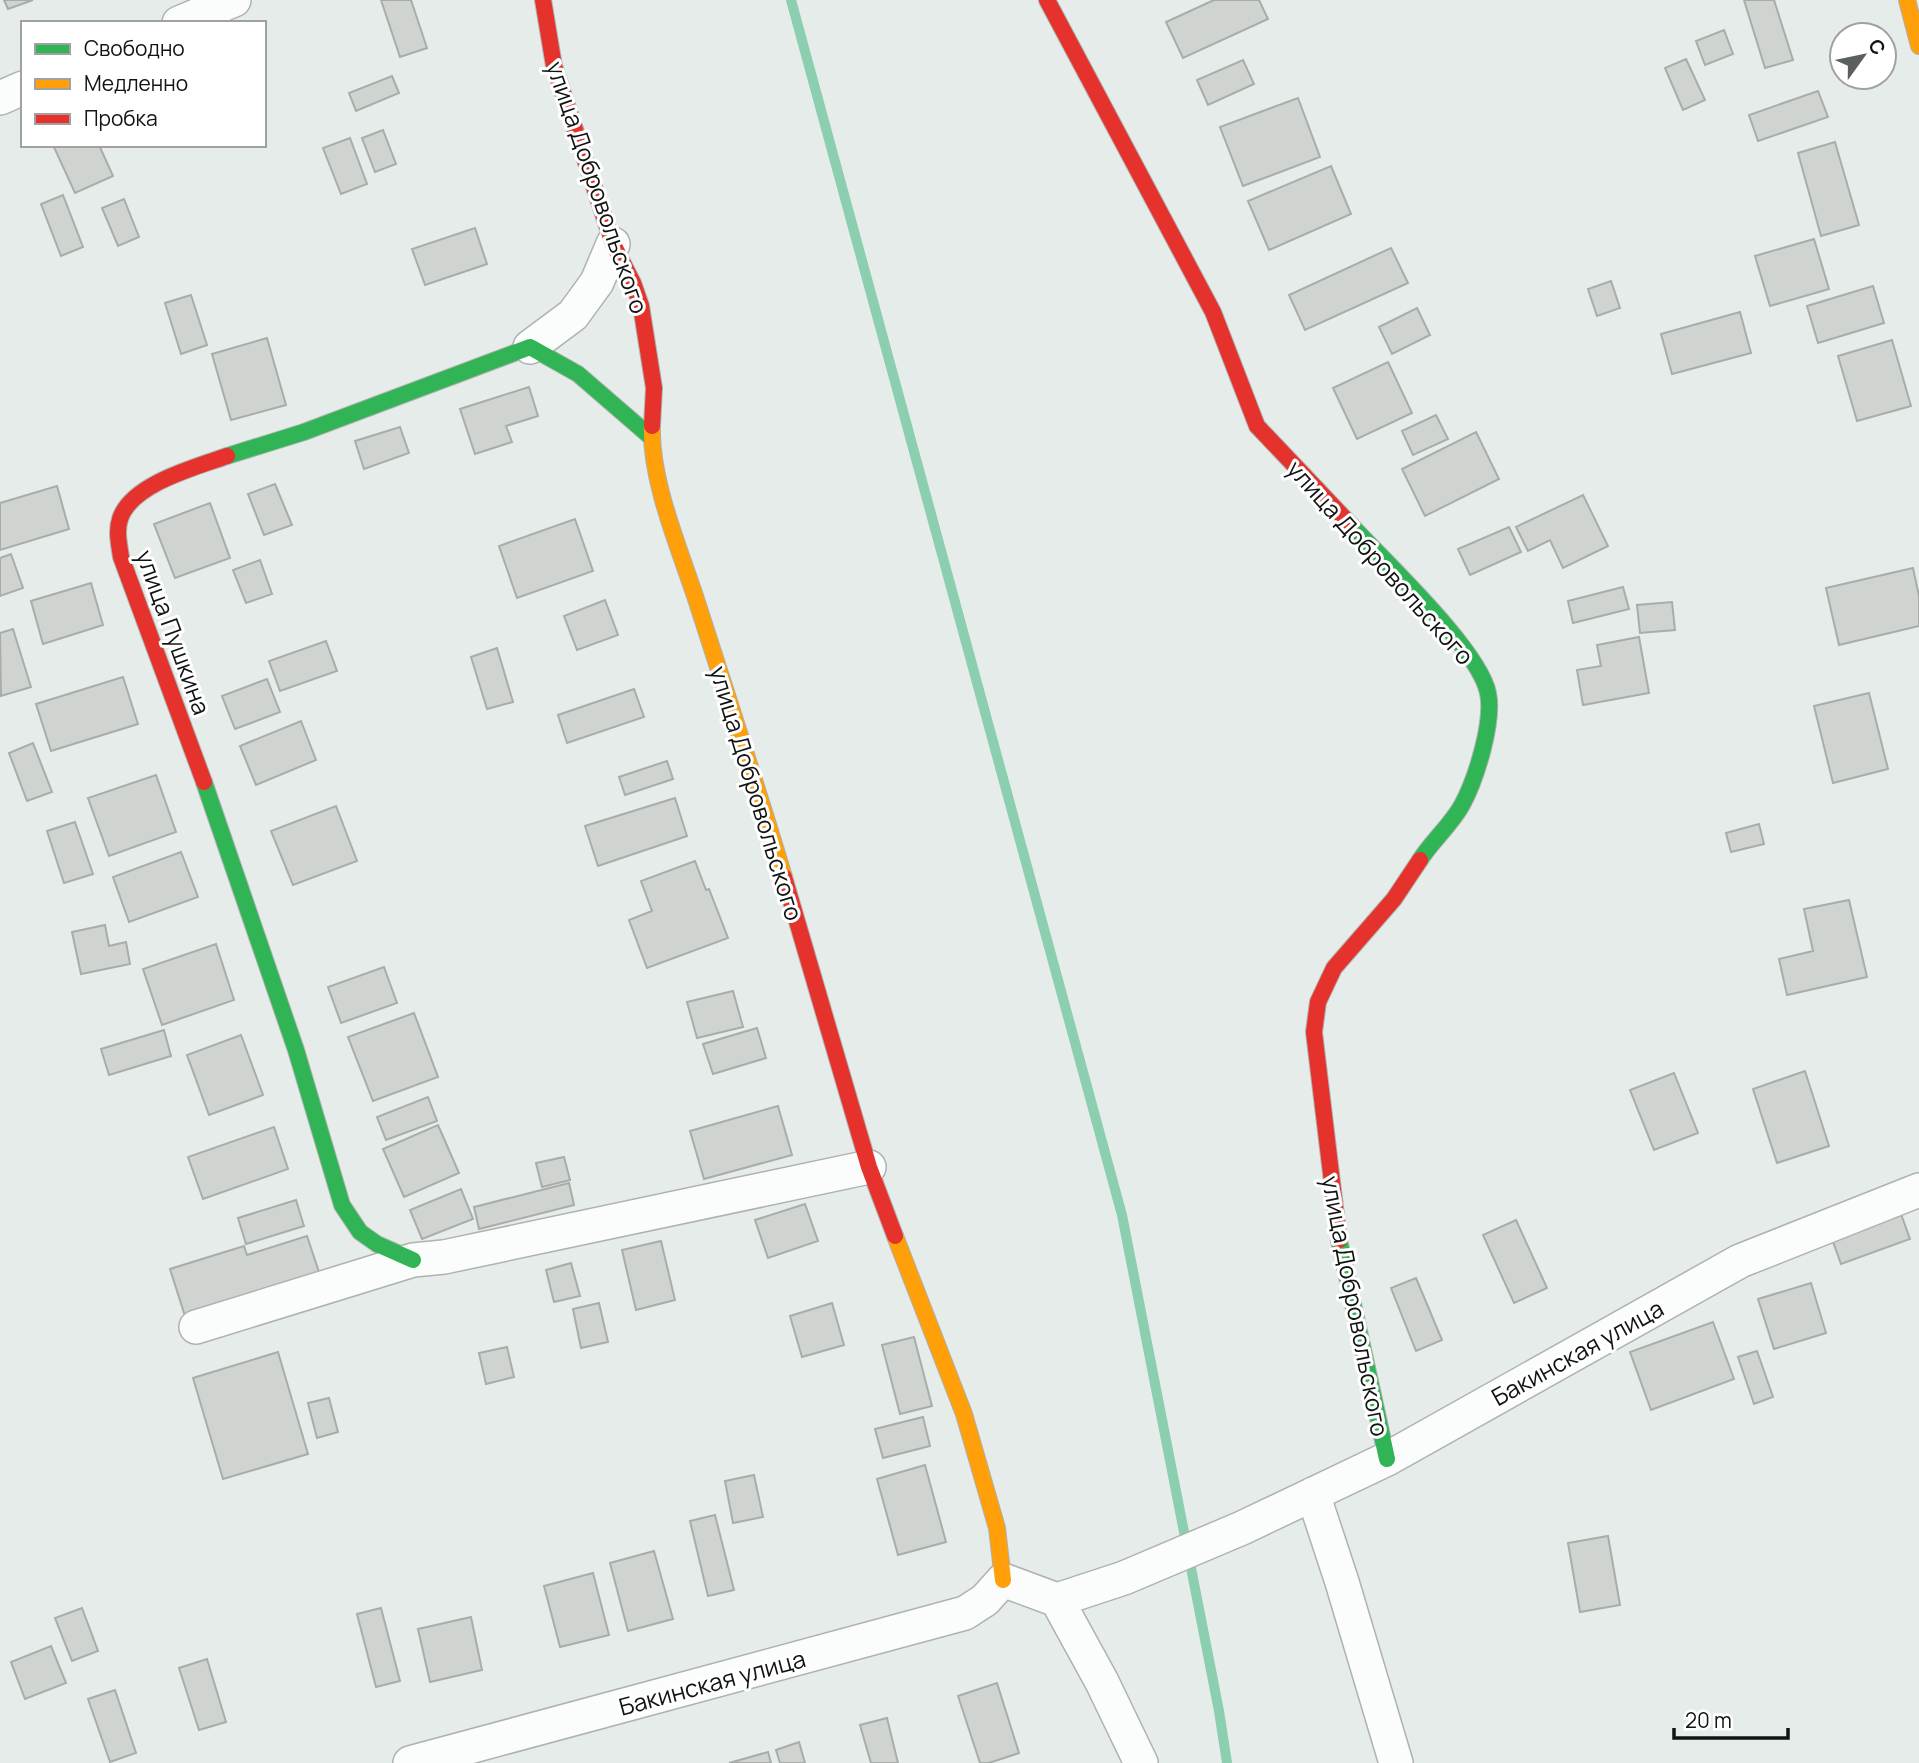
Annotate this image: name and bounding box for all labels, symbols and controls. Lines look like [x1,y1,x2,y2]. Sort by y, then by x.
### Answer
legend [21,21,266,147]
north arrow [1828,21,1898,91]
text: Свободно [84,34,185,62]
text: С [1863,34,1892,60]
street label: улица Добровольского [539,56,657,318]
text: Медленно [84,69,188,97]
text: Пробка [84,104,158,132]
street label: улица Добровольского [1280,453,1482,671]
street label: улица Пушкина [129,545,219,719]
street label: улица Добровольского [703,662,811,924]
street label: улица Добровольского [1315,1173,1397,1439]
street label: Бакинская улица [1485,1291,1669,1413]
street label: Бакинская улица [615,1641,809,1723]
scale bar [1674,1696,1788,1740]
text: 20 m [1685,1706,1732,1734]

